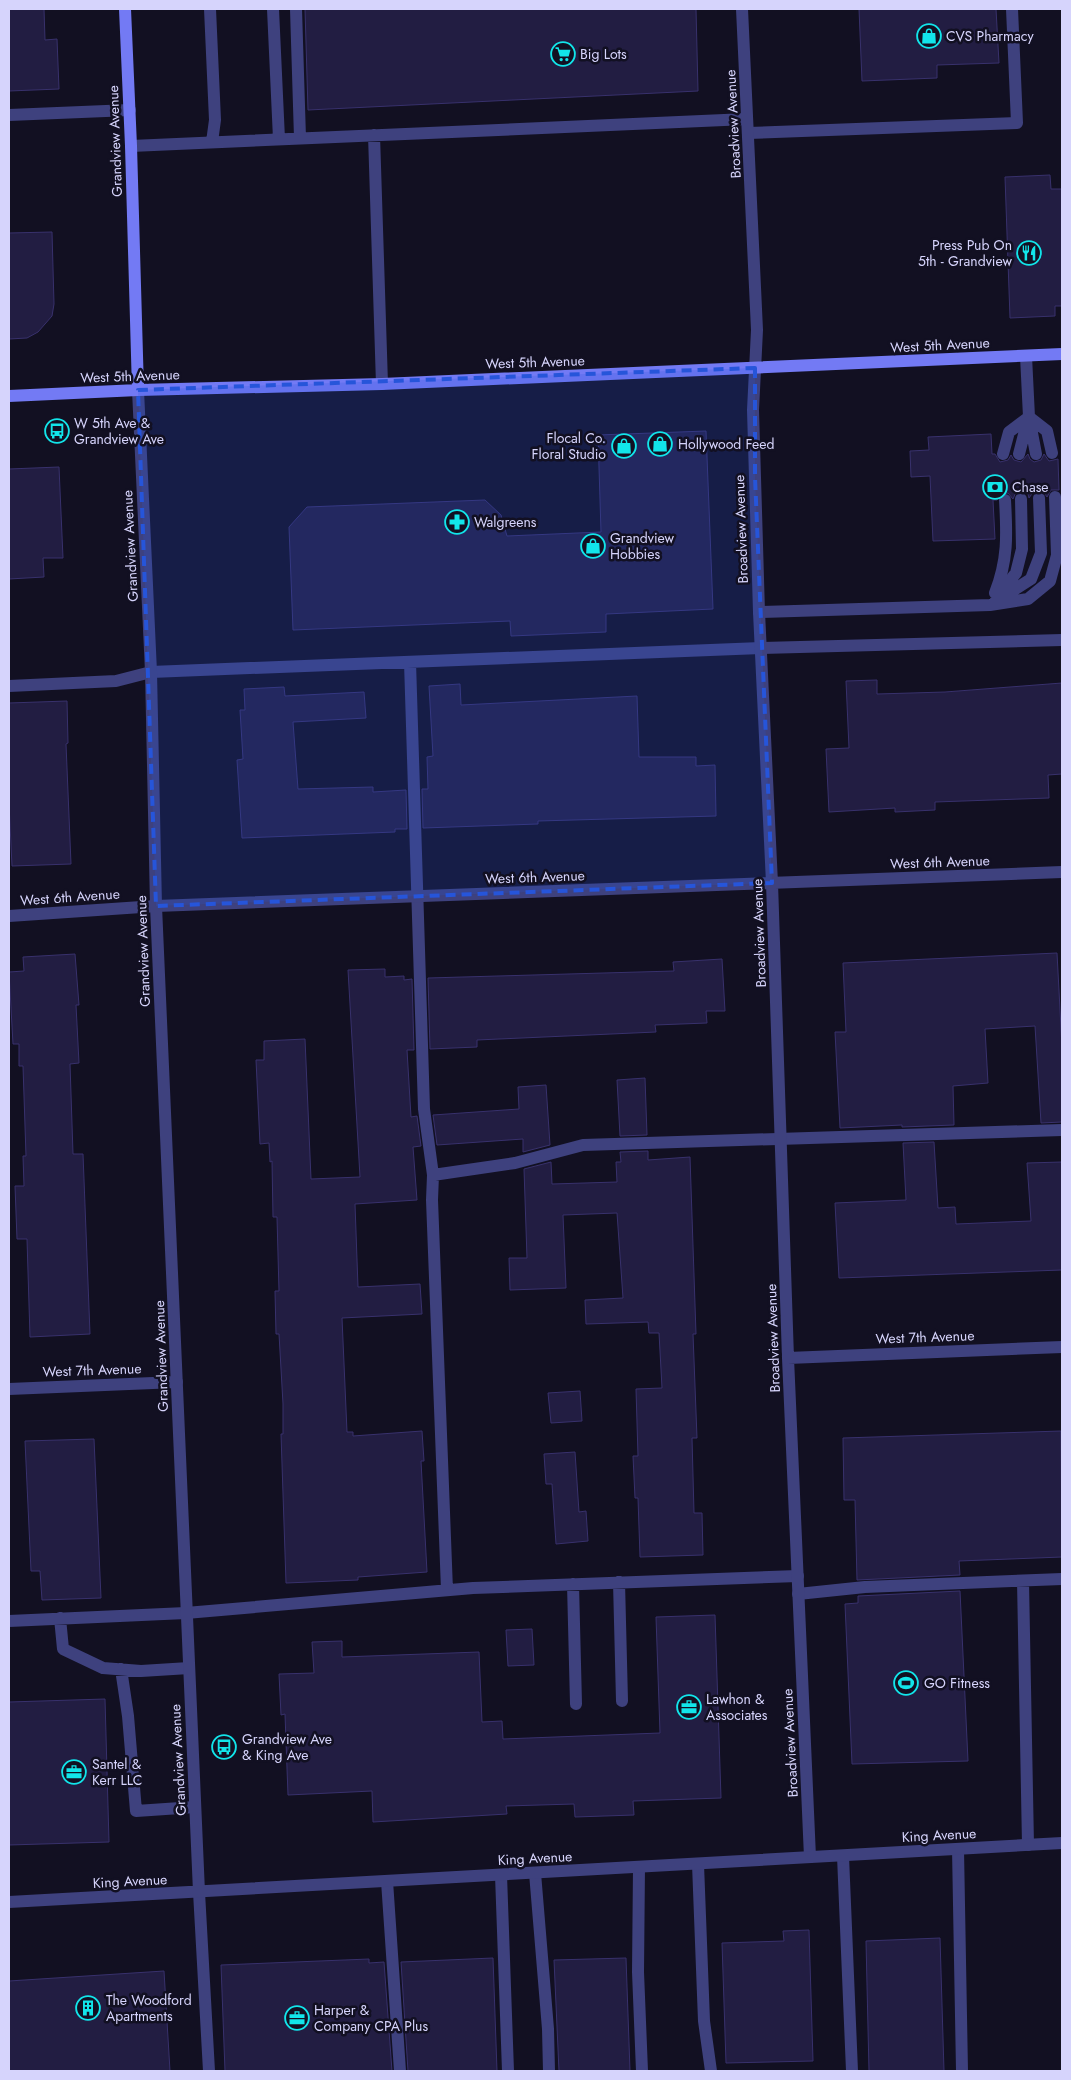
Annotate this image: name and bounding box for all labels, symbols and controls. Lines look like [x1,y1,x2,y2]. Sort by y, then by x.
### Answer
shop icon: CVS Pharmacy [916,23,942,49]
place label: CVS Pharmacy [946,26,1034,46]
supermarket icon: Big Lots [550,41,576,67]
place label: Big Lots [580,44,627,64]
street label: Broadview Avenue [720,69,746,179]
street label: Grandview Avenue [103,85,127,197]
place label: Press Pub On 5th - Grandview [918,235,1012,271]
restaurant icon: Press Pub On 5th - Grandview [1016,240,1042,266]
street label: West 5th Avenue [890,332,990,358]
street label: West 5th Avenue [485,350,585,374]
street label: West 5th Avenue [80,364,180,388]
place label: W 5th Ave & Grandview Ave [74,413,164,449]
bus stop icon: W 5th Ave & Grandview Ave [44,418,70,444]
place label: Flocal Co. Floral Studio [532,428,606,464]
shop icon: Hollywood Feed [647,431,673,457]
shop icon: Flocal Co. Floral Studio [611,433,637,459]
place label: Hollywood Feed [678,434,774,454]
street label: Broadview Avenue [729,474,753,584]
bank icon: Chase [982,474,1008,500]
place label: Chase [1012,477,1049,497]
street label: Grandview Avenue [117,490,143,602]
pharmacy icon: Walgreens [444,509,470,535]
place label: Walgreens [474,512,537,532]
place label: Grandview Hobbies [610,528,675,564]
shop icon: Grandview Hobbies [580,533,606,559]
street label: West 6th Avenue [890,850,990,874]
street label: West 6th Avenue [485,865,585,889]
street label: Broadview Avenue [747,878,771,988]
street label: West 6th Avenue [20,884,120,910]
street label: Grandview Avenue [131,895,155,1007]
street label: Broadview Avenue [761,1283,785,1393]
street label: Grandview Avenue [149,1300,173,1412]
street label: West 7th Avenue [875,1325,975,1349]
street label: West 7th Avenue [42,1358,142,1382]
sports icon: GO Fitness [893,1670,919,1696]
place label: GO Fitness [924,1673,990,1693]
street label: Broadview Avenue [777,1688,803,1798]
place label: Lawhon & Associates [706,1689,768,1725]
office icon: Lawhon & Associates [676,1694,702,1720]
street label: Grandview Avenue [165,1704,191,1816]
place label: Grandview Ave & King Ave [242,1729,332,1765]
bus stop icon: Grandview Ave & King Ave [211,1734,237,1760]
place label: Santel & Kerr LLC [92,1754,142,1790]
office icon: Santel & Kerr LLC [61,1759,87,1785]
street label: King Avenue [901,1823,977,1847]
street label: King Avenue [497,1846,573,1870]
street label: King Avenue [92,1869,168,1893]
place label: The Woodford Apartments [106,1990,192,2026]
building icon: The Woodford Apartments [75,1995,101,2021]
place label: Harper & Company CPA Plus [314,2000,428,2036]
office icon: Harper & Company CPA Plus [284,2005,310,2031]

